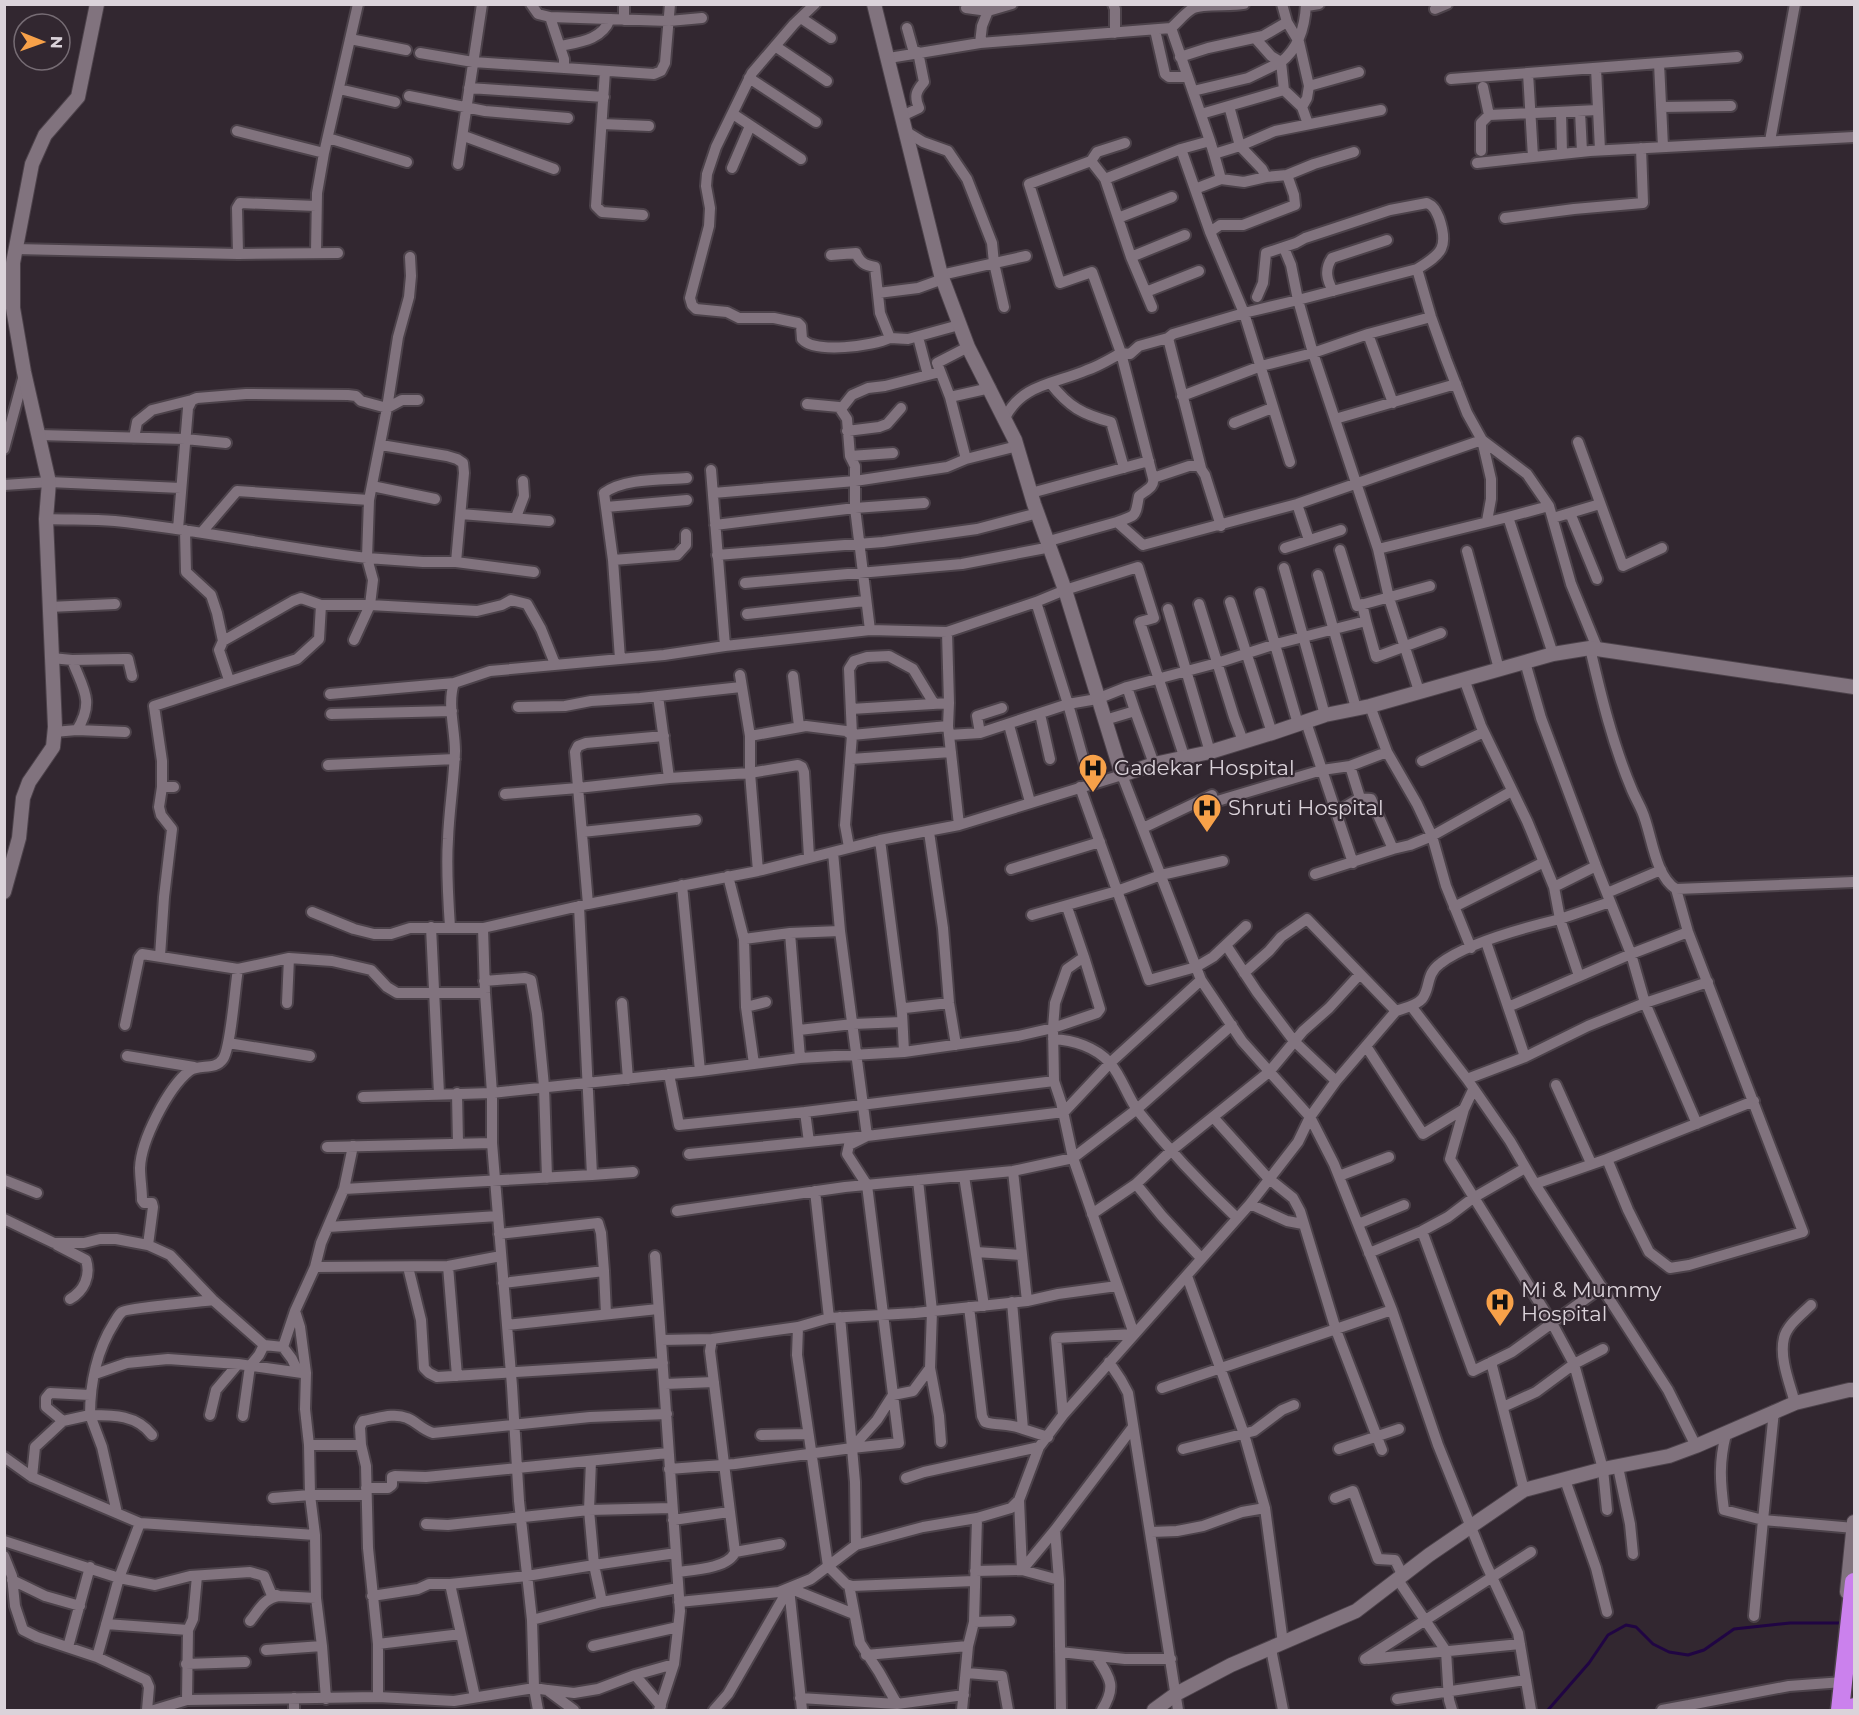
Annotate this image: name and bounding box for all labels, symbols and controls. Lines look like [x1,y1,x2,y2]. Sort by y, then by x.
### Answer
north arrow [12,12,72,72]
text: N [47,36,66,49]
hospital icon: Gadekar Hospital [1077,752,1109,794]
place label: Gadekar Hospital [1114,755,1295,780]
hospital icon: Shruti Hospital [1191,792,1223,834]
place label: Shruti Hospital [1228,795,1384,820]
place label: Mi & Mummy Hospital [1521,1277,1662,1326]
hospital icon: Mi & Mummy Hospital [1484,1286,1516,1328]

